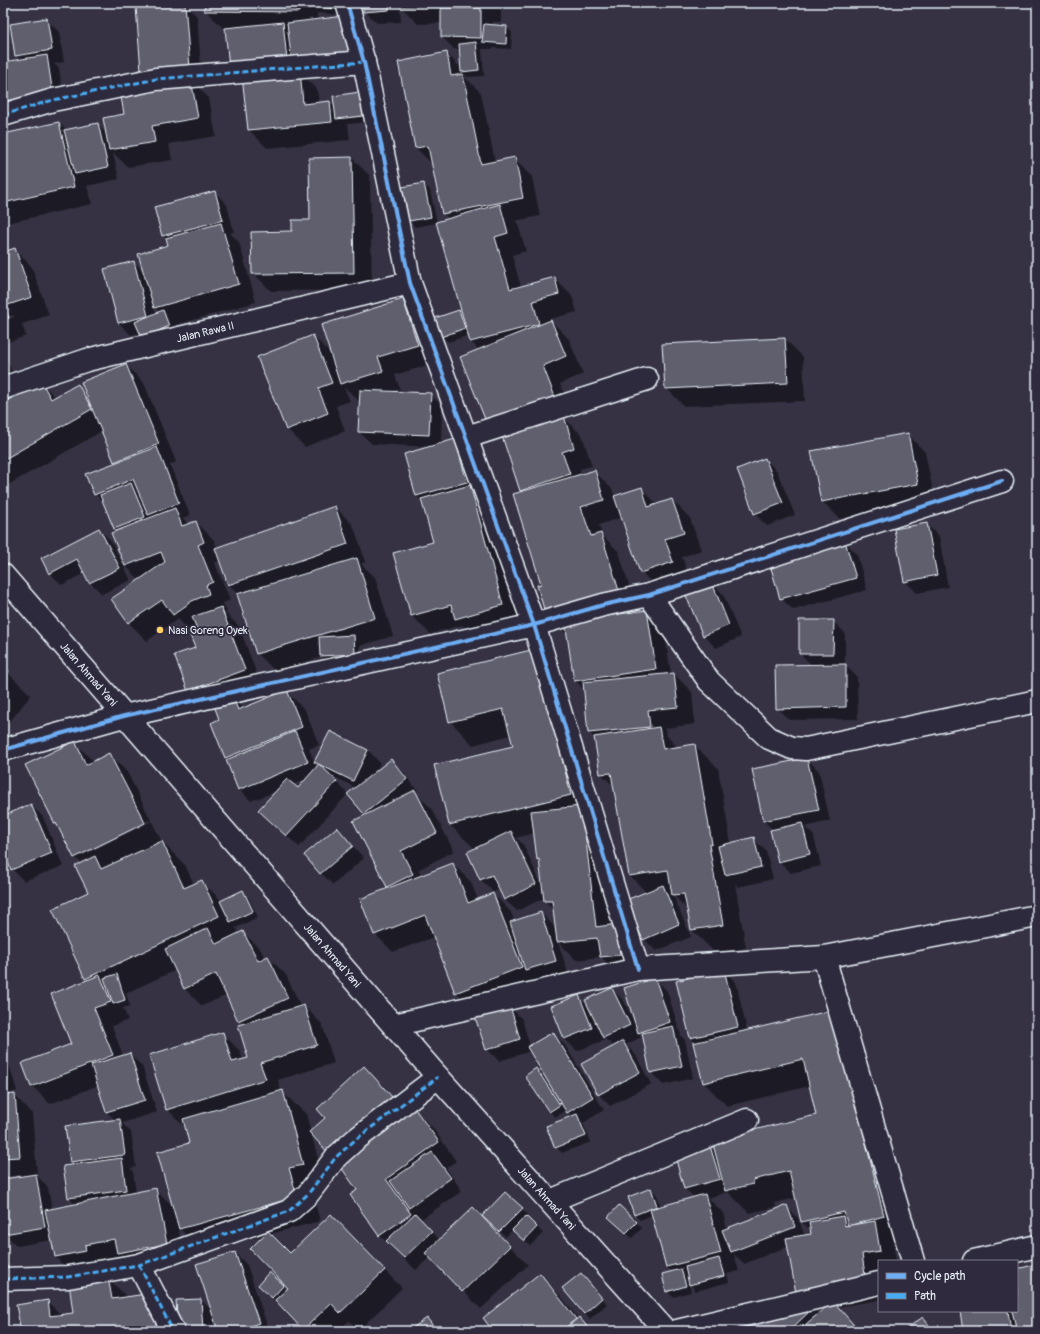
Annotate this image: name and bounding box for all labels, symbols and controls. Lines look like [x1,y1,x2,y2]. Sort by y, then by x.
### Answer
street label: Jalan Rawa II [175,319,236,345]
place label: Nasi Goreng Oyek [168,624,248,637]
marker: Nasi Goreng Oyek [155,625,165,635]
street label: Jalan Ahmad Yani [57,640,120,709]
street label: Jalan Ahmad Yani [301,921,363,990]
street label: Jalan Ahmad Yani [515,1164,578,1233]
legend [878,1260,1018,1312]
text: Cycle path [914,1269,966,1284]
text: Path [914,1289,936,1304]

